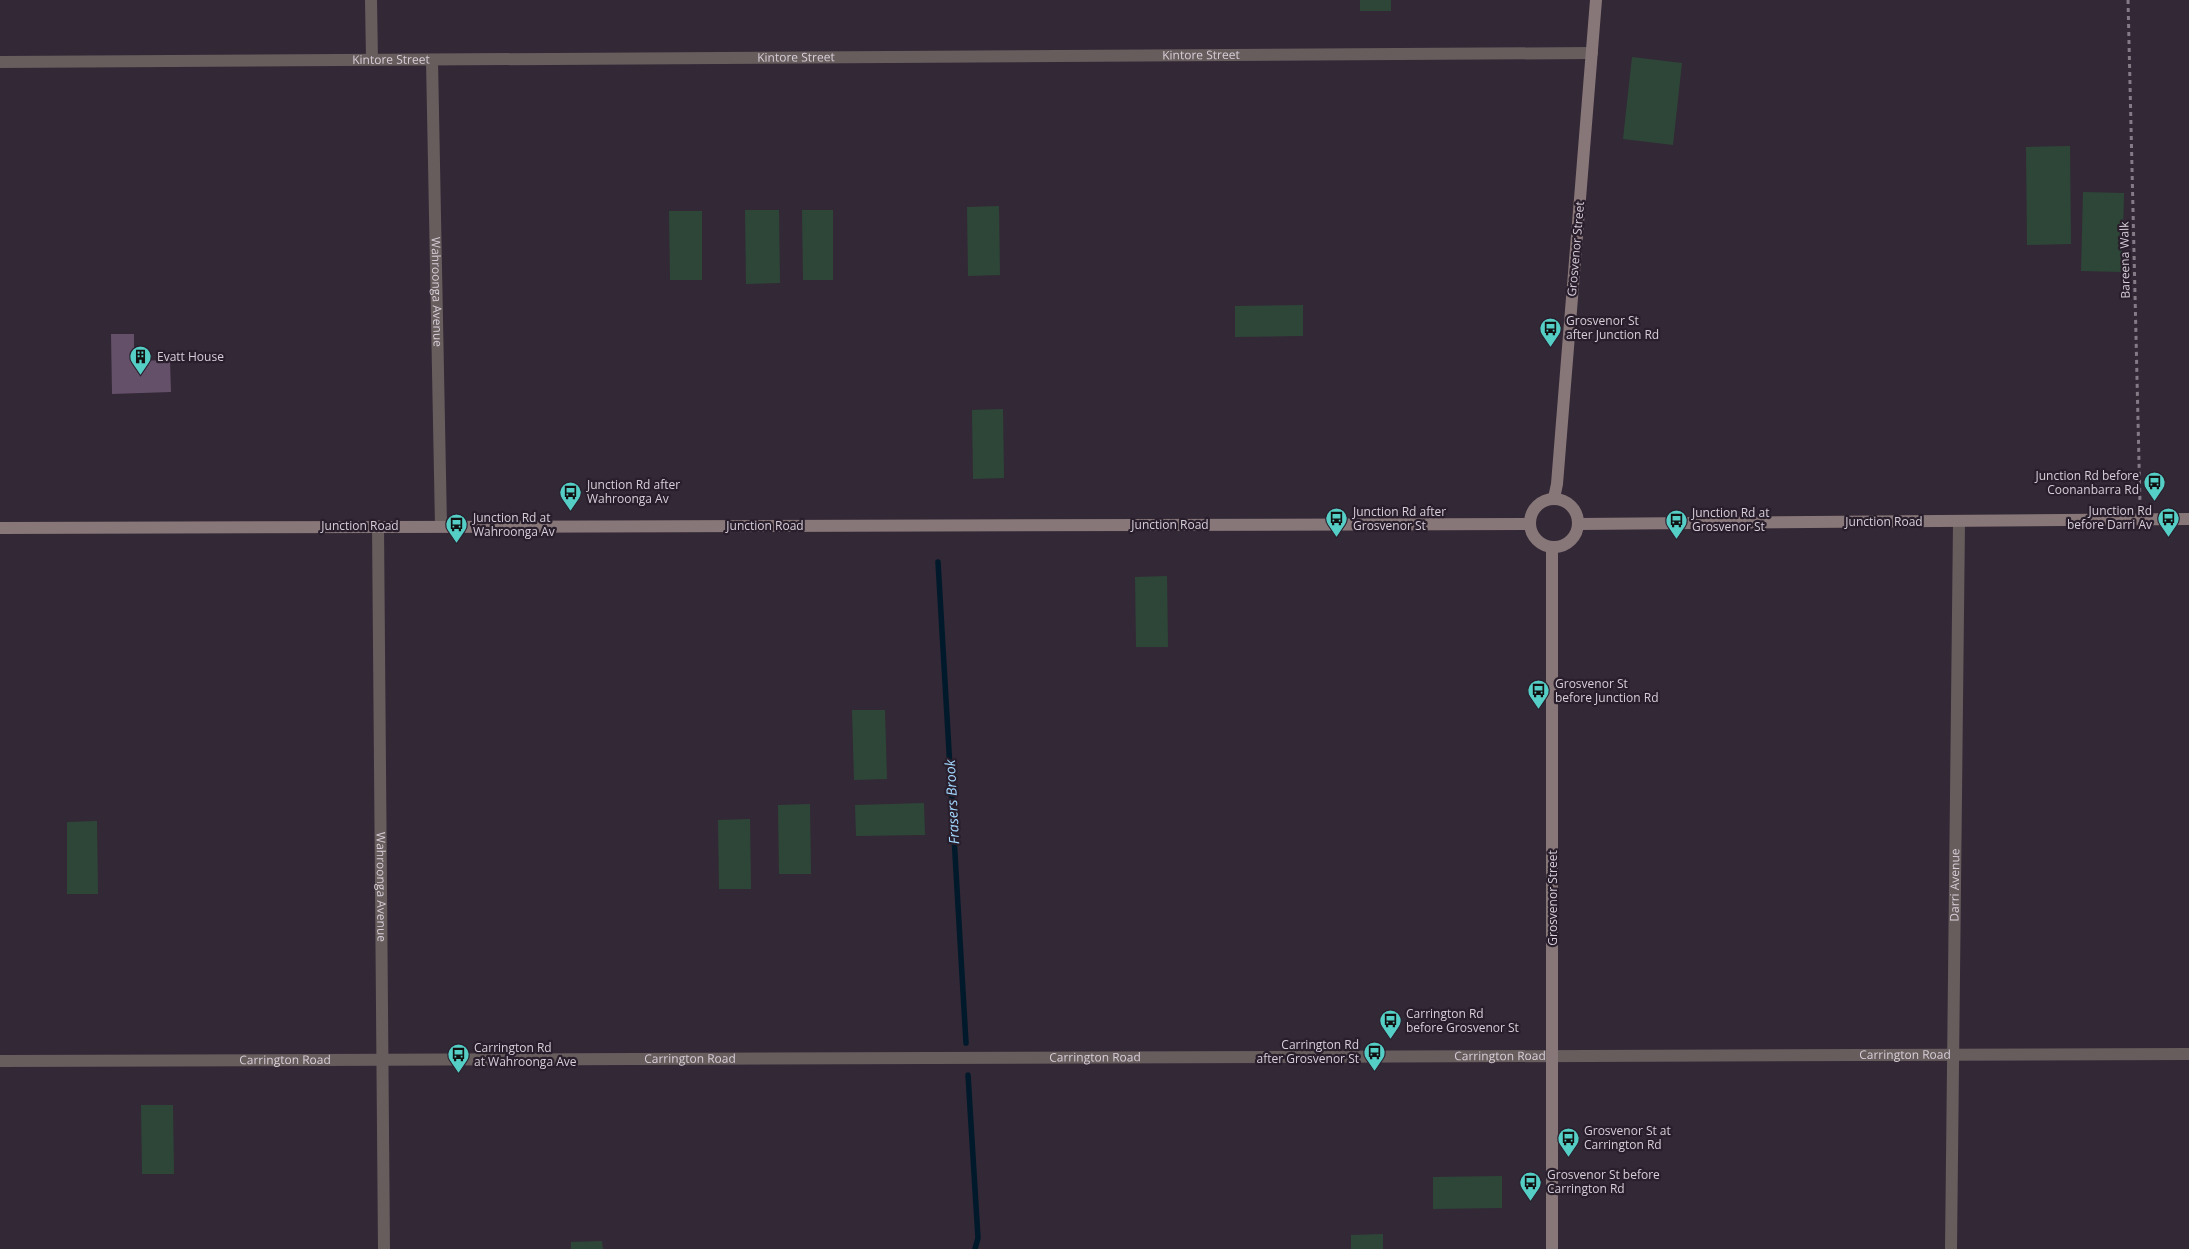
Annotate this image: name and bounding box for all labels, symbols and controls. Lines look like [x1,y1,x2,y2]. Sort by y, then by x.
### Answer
street label: Kintore Street [1162,46,1240,63]
street label: Kintore Street [757,48,835,66]
street label: Kintore Street [352,51,430,68]
street label: Grosvenor Street [1563,201,1588,297]
street label: Bareena Walk [2115,221,2134,299]
street label: Wahroonga Avenue [427,237,447,347]
place label: Grosvenor St after Junction Rd [1566,312,1659,343]
bus stop icon: Grosvenor St after Junction Rd [1538,316,1562,347]
building icon: Evatt House [129,345,153,376]
place label: Evatt House [157,348,224,365]
place label: Junction Rd before Coonanbarra Rd [2034,467,2139,498]
bus stop icon: Junction Rd before Coonanbarra Rd [2143,471,2167,502]
place label: Junction Rd after Wahroonga Av [586,476,680,507]
bus stop icon: Junction Rd after Wahroonga Av [559,480,583,511]
place label: Junction Rd before Darri Av [2067,502,2152,533]
place label: Junction Rd after Grosvenor St [1352,503,1446,534]
place label: Junction Rd at Grosvenor St [1691,504,1770,535]
bus stop icon: Junction Rd before Darri Av [2156,506,2180,537]
bus stop icon: Junction Rd after Grosvenor St [1325,507,1349,538]
bus stop icon: Junction Rd at Grosvenor St [1664,508,1688,539]
place label: Junction Rd at Wahroonga Av [472,509,555,540]
bus stop icon: Junction Rd at Wahroonga Av [445,513,469,544]
street label: Junction Road [1844,513,1923,530]
street label: Junction Road [1130,516,1209,533]
street label: Junction Road [320,517,399,534]
street label: Junction Road [725,517,804,534]
place label: Grosvenor St before Junction Rd [1555,675,1659,706]
bus stop icon: Grosvenor St before Junction Rd [1527,679,1551,710]
water label: Frasers Brook [940,758,963,845]
street label: Wahroonga Avenue [373,832,390,942]
street label: Darri Avenue [1946,848,1963,922]
street label: Grosvenor Street [1544,850,1561,946]
place label: Carrington Rd before Grosvenor St [1406,1005,1519,1036]
bus stop icon: Carrington Rd before Grosvenor St [1378,1009,1402,1040]
place label: Carrington Rd after Grosvenor St [1257,1036,1359,1067]
place label: Carrington Rd at Wahroonga Ave [474,1039,577,1070]
bus stop icon: Carrington Rd after Grosvenor St [1363,1040,1387,1071]
bus stop icon: Carrington Rd at Wahroonga Ave [446,1043,470,1074]
street label: Carrington Road [1859,1046,1951,1063]
street label: Carrington Road [1454,1047,1546,1064]
street label: Carrington Road [1049,1048,1141,1066]
street label: Carrington Road [644,1050,736,1067]
street label: Carrington Road [239,1051,331,1068]
place label: Grosvenor St at Carrington Rd [1584,1122,1671,1153]
bus stop icon: Grosvenor St at Carrington Rd [1556,1126,1580,1157]
place label: Grosvenor St before Carrington Rd [1547,1166,1660,1197]
bus stop icon: Grosvenor St before Carrington Rd [1519,1170,1543,1201]

